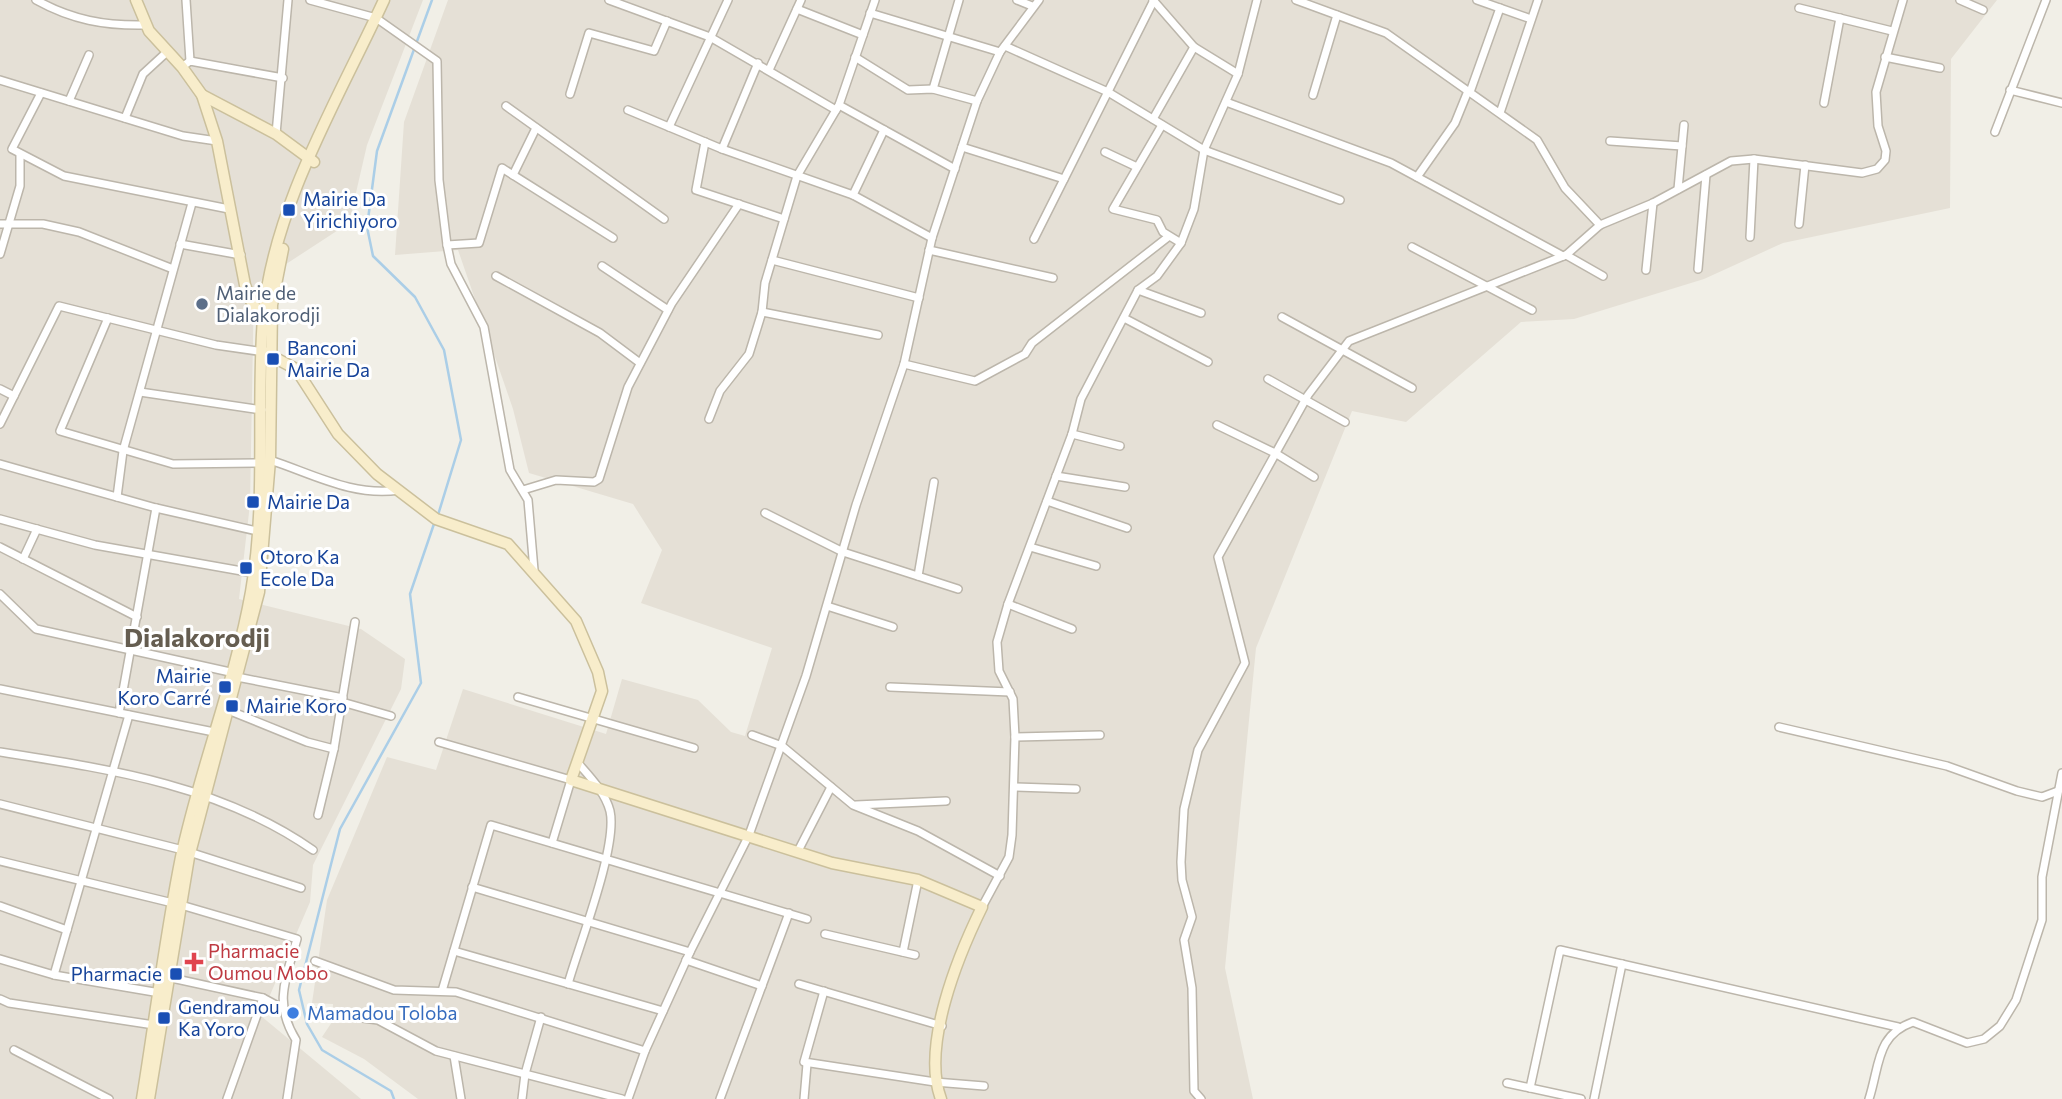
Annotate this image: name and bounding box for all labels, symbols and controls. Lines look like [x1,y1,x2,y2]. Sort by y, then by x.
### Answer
place label: Mairie Da Yirichiyoro [303,187,397,232]
marker: Mairie Da Yirichiyoro [281,202,297,218]
place label: Mairie de Dialakorodji [216,281,320,326]
marker: Mairie de Dialakorodji [194,296,210,312]
place label: Banconi Mairie Da [287,336,370,381]
marker: Banconi Mairie Da [265,351,281,367]
place label: Mairie Da [267,490,350,513]
marker: Mairie Da [245,494,261,510]
place label: Otoro Ka Ecole Da [260,545,339,590]
marker: Otoro Ka Ecole Da [238,560,254,576]
district label: Dialakorodji [124,621,270,652]
place label: Mairie Koro Carré [117,664,211,709]
marker: Mairie Koro Carré [217,679,233,695]
place label: Mairie Koro [246,694,347,717]
marker: Mairie Koro [224,698,240,714]
place label: Pharmacie Oumou Mobo [208,939,328,984]
marker: Pharmacie Oumou Mobo [186,954,202,970]
place label: Pharmacie [71,962,162,985]
marker: Pharmacie [168,966,184,982]
place label: Gendramou Ka Yoro [178,995,280,1040]
place label: Mamadou Toloba [307,1001,457,1024]
marker: Mamadou Toloba [285,1005,301,1021]
marker: Gendramou Ka Yoro [156,1010,172,1026]

